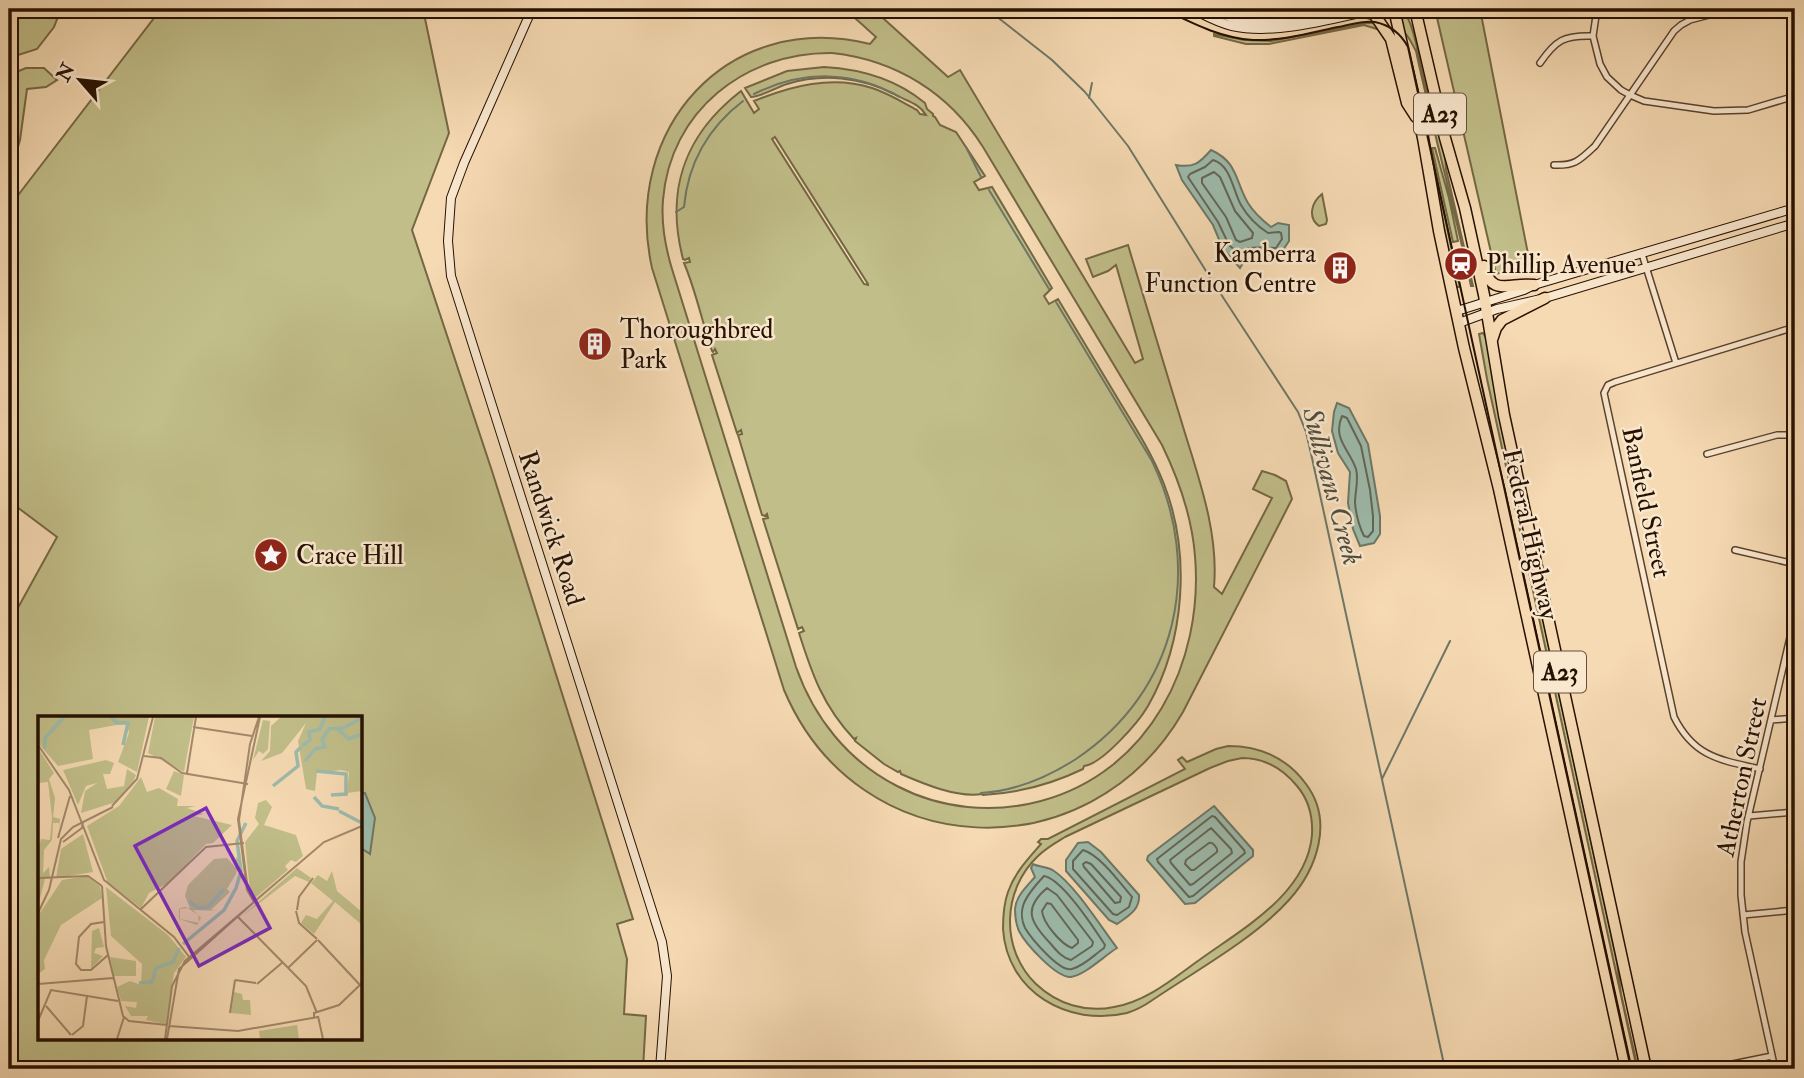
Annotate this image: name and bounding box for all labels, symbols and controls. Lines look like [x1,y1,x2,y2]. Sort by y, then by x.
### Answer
north arrow [46,46,116,116]
text: N [51,58,81,87]
road number: A23 [1414,93,1466,134]
place label: Kamberra Function Centre [1144,238,1316,300]
station icon: Phillip Avenue [1442,245,1480,283]
building icon: Kamberra Function Centre [1321,249,1359,287]
place label: Phillip Avenue [1486,249,1636,282]
place label: Thoroughbred Park [620,314,773,376]
building icon: Thoroughbred Park [576,325,614,363]
water label: Sullivans Creek [1293,403,1369,569]
street label: Banfield Street [1614,424,1678,581]
street label: Federal Highway [1495,445,1565,624]
street label: Randwick Road [511,447,591,610]
place icon: Crace Hill [252,536,290,574]
place label: Crace Hill [296,540,404,572]
road number: A23 [1534,652,1586,692]
street label: Atherton Street [1709,695,1774,861]
inset map [38,716,362,1040]

